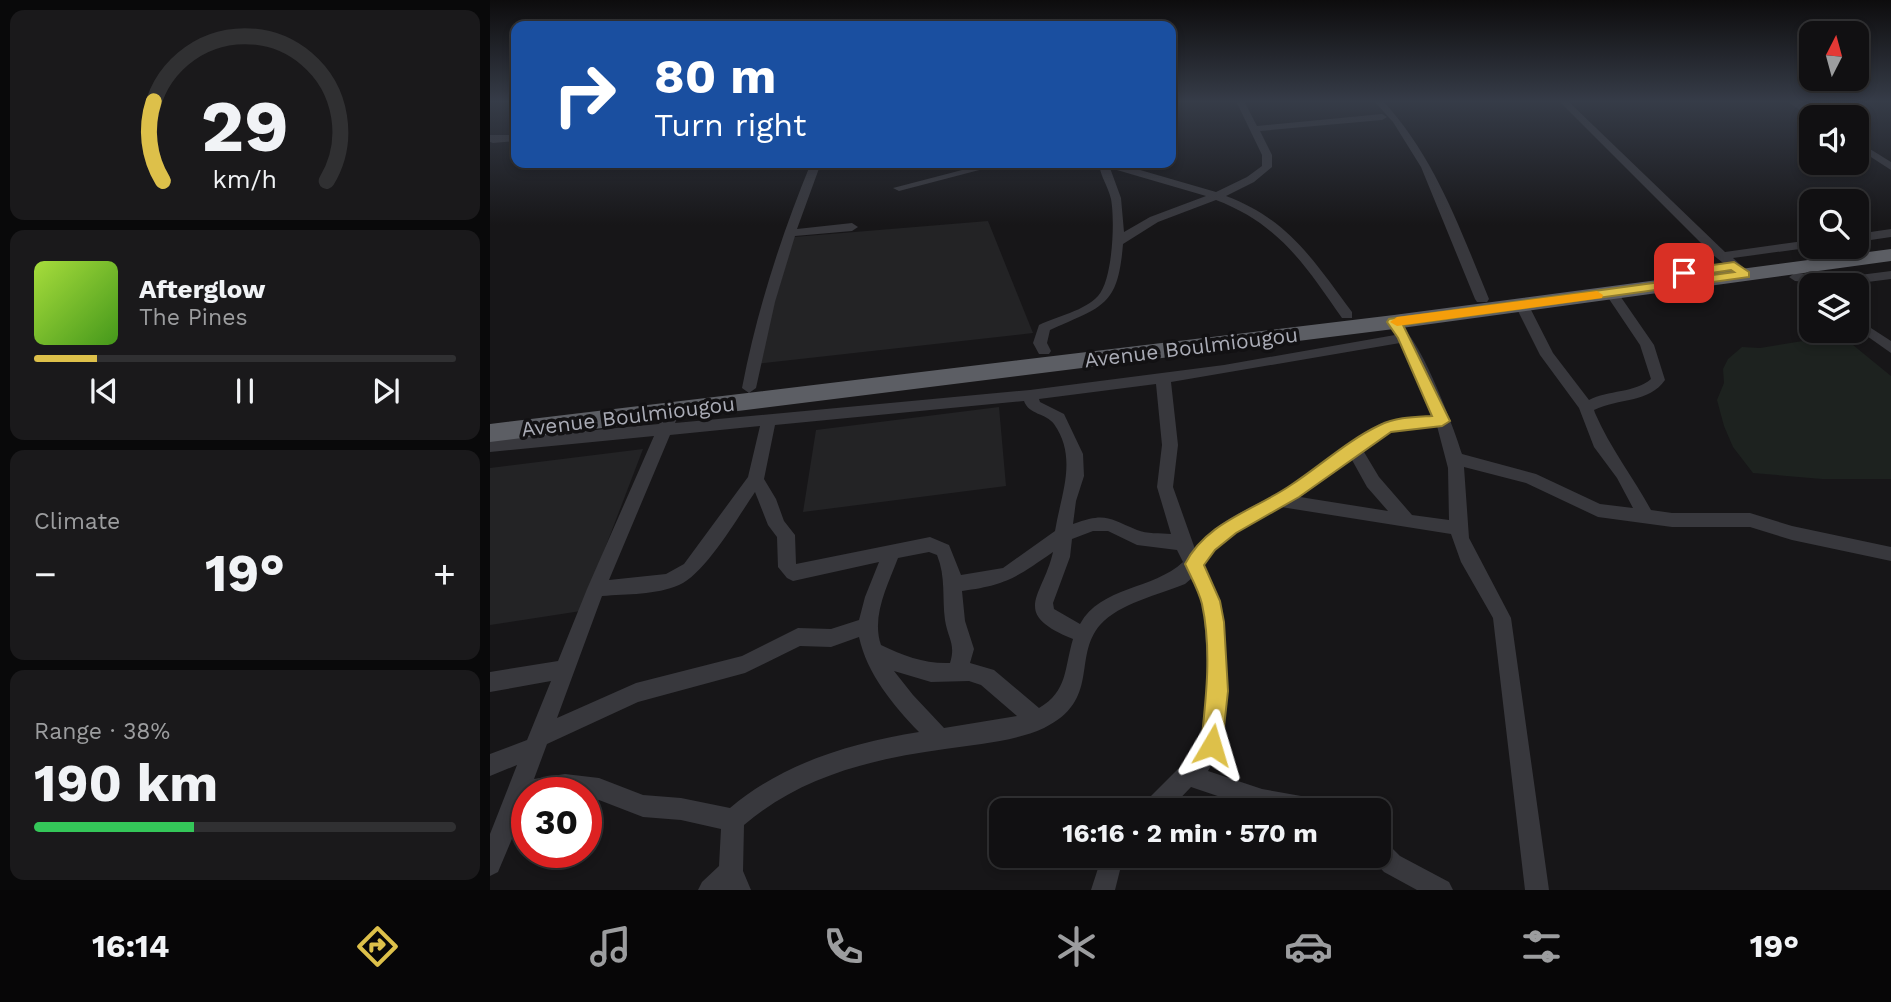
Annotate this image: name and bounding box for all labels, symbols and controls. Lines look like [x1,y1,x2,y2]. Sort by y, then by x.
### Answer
north arrow [1799,21,1869,91]
map controls [1799,21,1869,343]
text: 80 m [654,47,776,105]
icon: right [539,49,630,140]
text: 29 [201,83,289,169]
button: sound [1799,105,1869,175]
text: Turn right [654,106,806,144]
text: km/h [213,165,277,194]
button: search [1799,189,1869,259]
pin [1654,243,1714,303]
icon: arrive [1665,254,1703,292]
button: layers [1799,273,1869,343]
text: Afterglow [139,274,265,304]
text: The Pines [139,304,248,331]
street label: Avenue Boulmiougou [1083,321,1299,373]
icon: previous [85,372,123,410]
icon: pause [226,372,264,410]
icon: next [367,372,405,410]
street label: Avenue Boulmiougou [520,390,736,442]
text: Climate [34,508,120,535]
text: 19° [205,543,285,604]
text: − [34,552,57,596]
text: + [433,552,456,596]
position arrow [1175,708,1249,782]
text: Range · 38% [34,718,170,745]
text: 190 km [34,753,218,814]
speed limit sign: 30 [511,777,602,868]
text: 16:16 · 2 min · 570 m [1062,818,1318,848]
icon: directions [353,922,402,971]
icon: music [586,922,635,971]
icon: phone [819,922,868,971]
icon: climate [1052,922,1101,971]
icon: car [1284,922,1333,971]
icon: filters [1517,922,1566,971]
text: 16:14 [92,927,170,965]
text: 19° [1750,927,1799,965]

